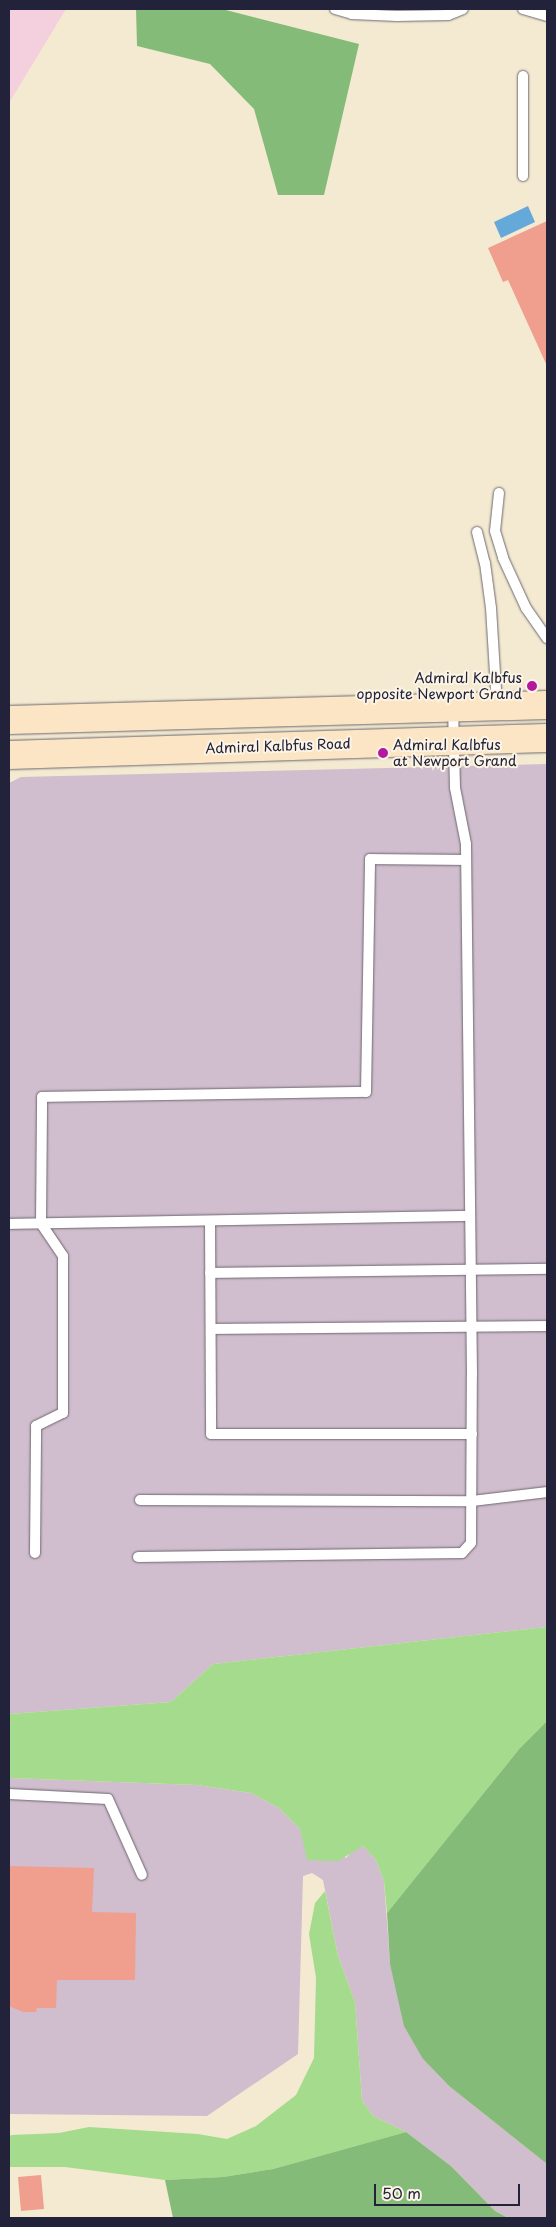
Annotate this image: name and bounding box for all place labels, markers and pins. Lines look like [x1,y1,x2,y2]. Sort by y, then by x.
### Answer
place label: Admiral Kalbfus opposite Newport Grand [355,670,522,702]
marker: Admiral Kalbfus opposite Newport Grand [526,680,538,692]
place label: Admiral Kalbfus at Newport Grand [393,737,518,770]
marker: Admiral Kalbfus at Newport Grand [377,747,389,759]

